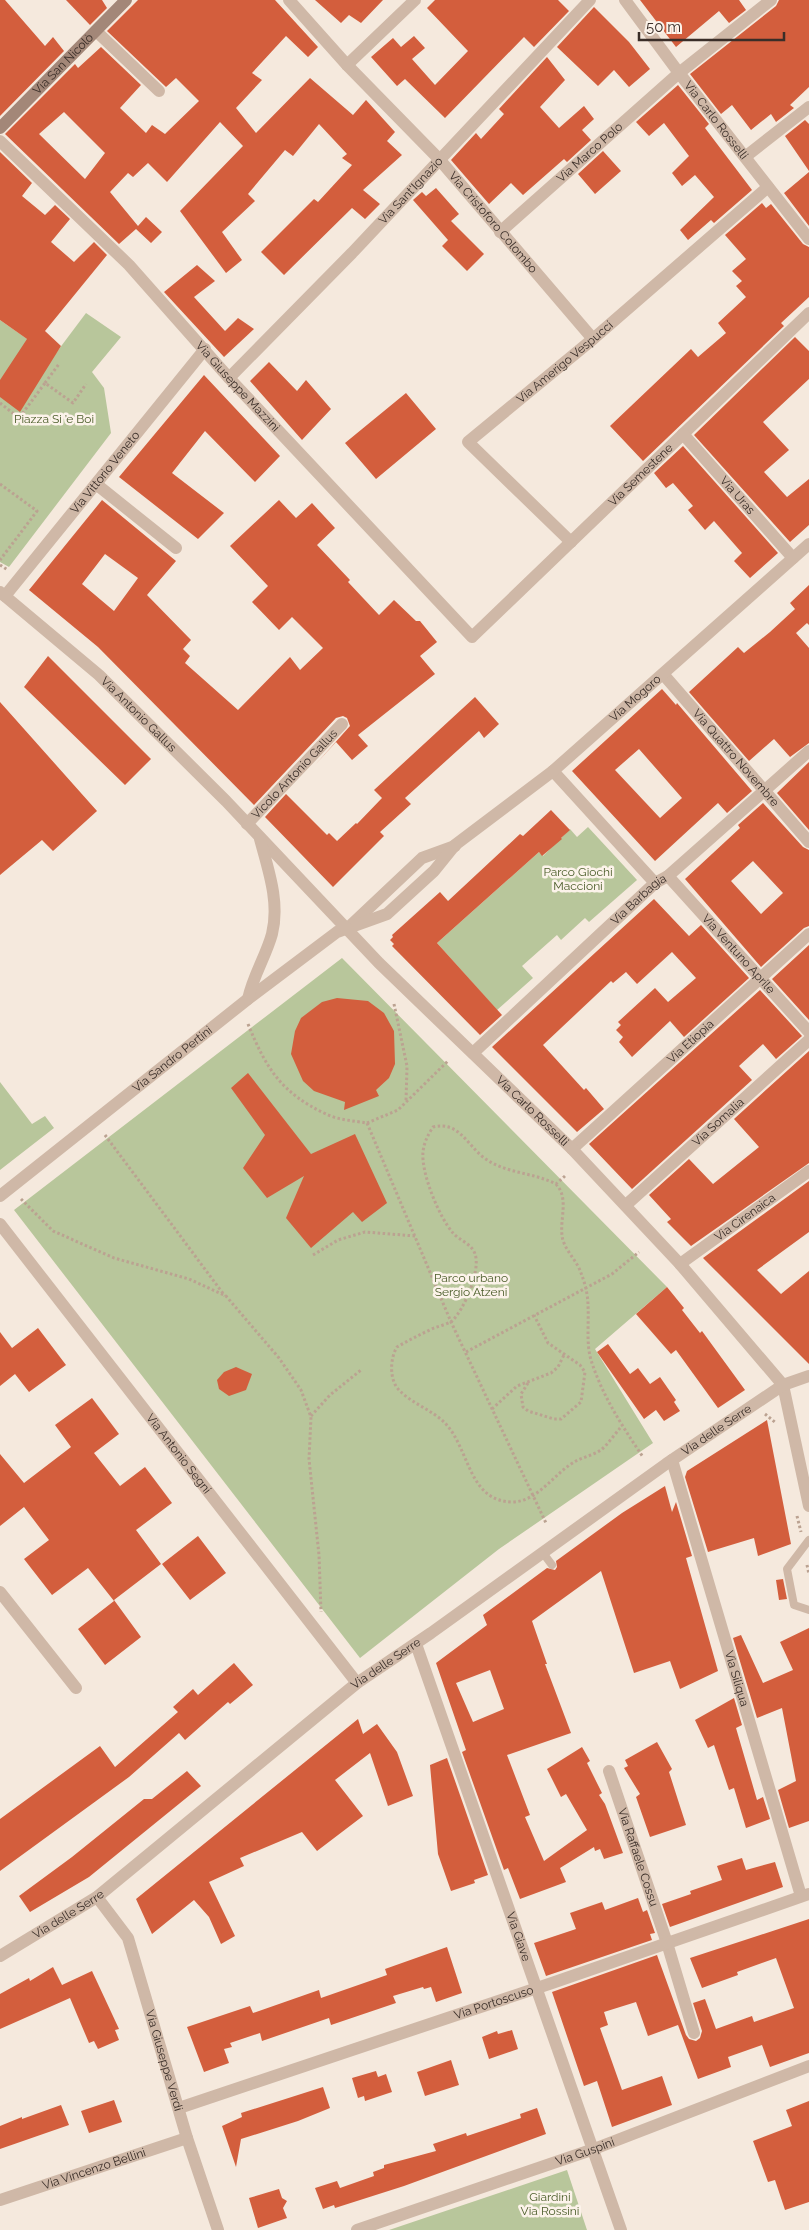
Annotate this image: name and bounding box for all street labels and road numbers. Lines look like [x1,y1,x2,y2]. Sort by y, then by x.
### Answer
street label: Via San Nicolò [30,30,96,97]
street label: Via Carlo Rosselli [681,79,751,162]
street label: Via Marco Polo [554,119,625,185]
street label: Via Sant'Ignazio [376,154,446,227]
street label: Via Cristoforo Colombo [446,169,540,276]
street label: Via Amerigo Vespucci [514,318,616,406]
street label: Via Giuseppe Mazzini [193,338,283,435]
street label: Via Vittorio Veneto [68,428,143,516]
street label: Via Semestene [606,441,676,509]
street label: Via Uras [717,474,758,517]
street label: Via Mogoro [607,672,664,725]
street label: Via Antonio Gallus [98,674,179,755]
street label: Via Quattro Novembre [690,706,782,809]
street label: Vicolo Antonio Gallus [249,726,340,822]
street label: Via Barbagia [608,871,669,928]
street label: Via Ventuno Aprile [699,911,778,996]
street label: Via Etiopia [664,1017,717,1066]
street label: Via Sandro Pertini [130,1023,215,1095]
street label: Via Carlo Rosselli [493,1073,572,1149]
street label: Via Somalia [689,1095,747,1149]
street label: Via Cirenaica [712,1191,778,1244]
street label: Via delle Serre [679,1401,754,1458]
street label: Via Antonio Segni [143,1411,214,1496]
street label: Via delle Serre [348,1635,423,1692]
street label: Via Siliqua [722,1649,752,1708]
street label: Via Raffaele Cossu [615,1806,661,1908]
street label: Via delle Serre [30,1887,107,1942]
street label: Via Giave [503,1910,533,1963]
street label: Via Portoscuso [452,1983,535,2022]
street label: Via Giuseppe Verdi [143,2008,186,2113]
street label: Via Guspini [554,2135,616,2169]
street label: Via Vincenzo Bellini [40,2145,148,2193]

